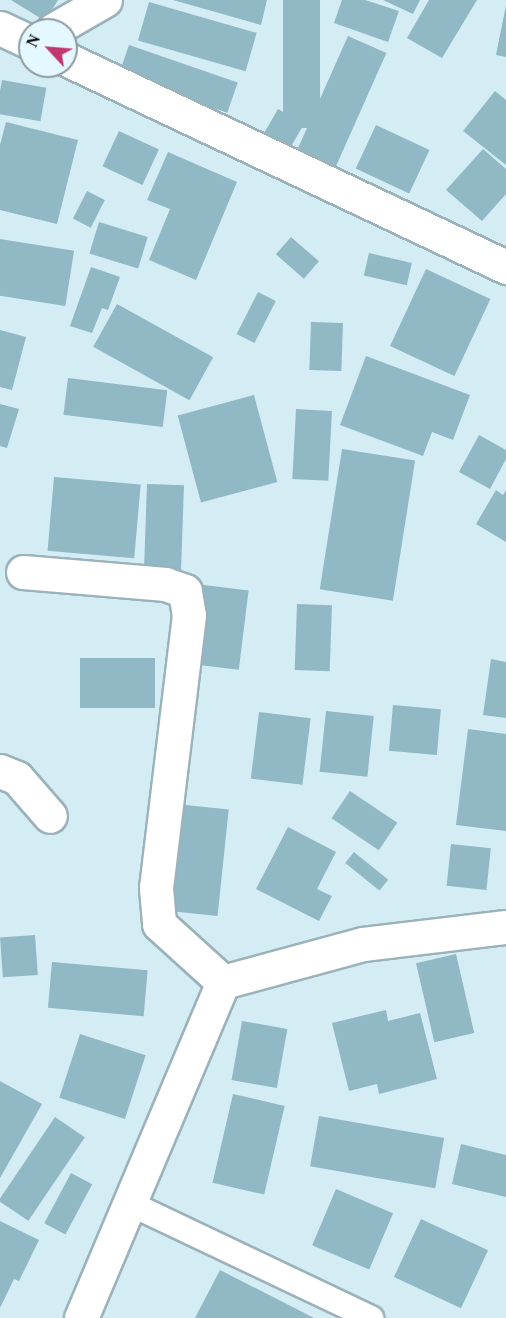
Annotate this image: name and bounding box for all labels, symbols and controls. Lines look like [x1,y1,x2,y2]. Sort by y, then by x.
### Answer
north arrow [18,18,78,78]
text: N [23,32,43,50]

